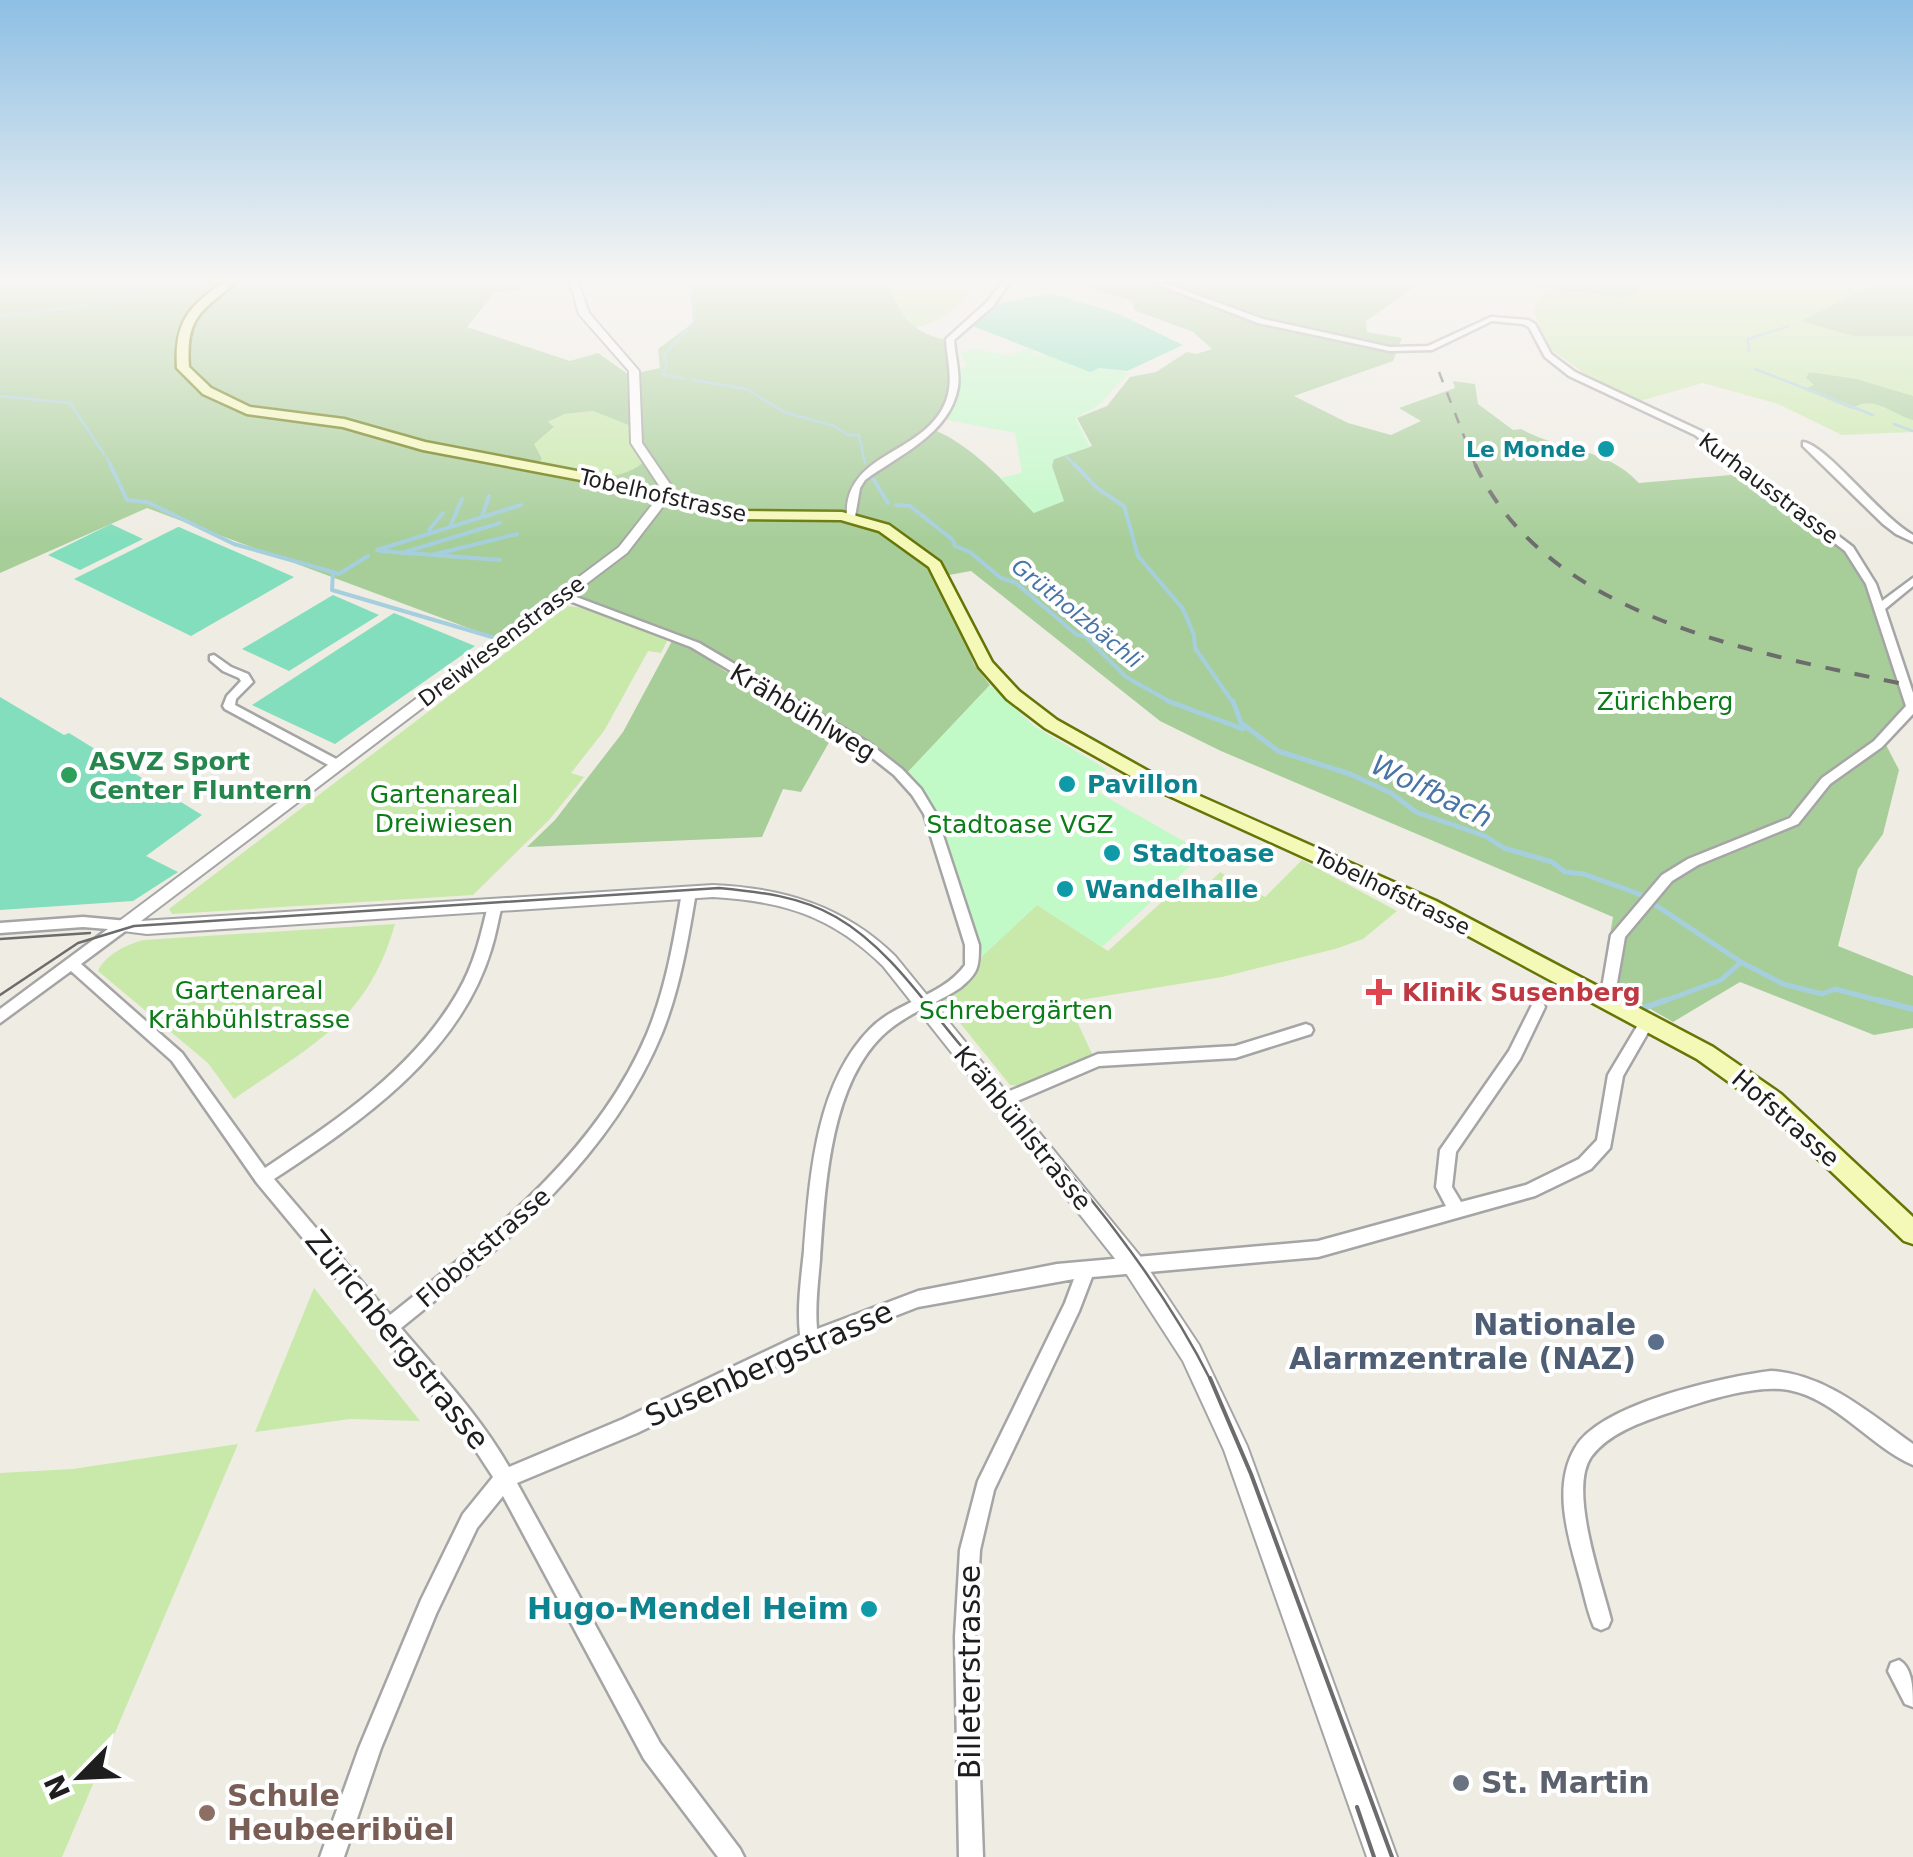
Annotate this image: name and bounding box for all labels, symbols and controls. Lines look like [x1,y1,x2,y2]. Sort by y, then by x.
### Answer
street label: Kurhausstrasse [1694,428,1843,549]
place label: Le Monde [1466,437,1586,462]
marker: Le Monde [1595,438,1617,460]
street label: Tobelhofstrasse [576,464,749,527]
water label: Grütholzbächli [1007,554,1147,673]
street label: Dreiwiesenstrasse [414,571,589,712]
street label: Krähbühlweg [725,658,881,767]
park label: Zürichberg [1597,687,1733,716]
place label: ASVZ Sport Center Fluntern [89,747,312,805]
water label: Wolfbach [1366,748,1498,835]
marker: ASVZ Sport Center Fluntern [58,764,80,786]
place label: Pavillon [1087,770,1199,799]
marker: Pavillon [1056,773,1078,795]
park label: Gartenareal Dreiwiesen [370,780,518,838]
park label: Stadtoase VGZ [926,810,1114,839]
place label: Stadtoase [1132,839,1275,868]
marker: Stadtoase [1101,842,1123,864]
street label: Tobelhofstrasse [1309,842,1474,940]
place label: Wandelhalle [1085,875,1259,904]
marker: Wandelhalle [1054,878,1076,900]
park label: Gartenareal Krähbühlstrasse [148,976,350,1034]
place label: Klinik Susenberg [1402,978,1641,1007]
marker: Klinik Susenberg [1366,979,1392,1005]
park label: Schrebergärten [919,996,1113,1025]
street label: Krähbühlstrasse [948,1041,1098,1216]
street label: Hofstrasse [1726,1064,1845,1173]
street label: Flobotstrasse [411,1182,556,1313]
street label: Zürichbergstrasse [298,1223,497,1456]
street label: Susenbergstrasse [640,1293,898,1434]
place label: Nationale Alarmzentrale (NAZ) [1289,1307,1636,1376]
marker: Nationale Alarmzentrale (NAZ) [1645,1331,1667,1353]
street label: Billeterstrasse [952,1565,987,1779]
place label: Hugo-Mendel Heim [527,1591,849,1626]
marker: Hugo-Mendel Heim [858,1598,880,1620]
north arrow [30,1727,130,1827]
place label: St. Martin [1481,1765,1650,1800]
text: N [38,1770,77,1804]
marker: St. Martin [1450,1772,1472,1794]
place label: Schule Heubeeribüel [227,1778,455,1847]
marker: Schule Heubeeribüel [196,1802,218,1824]

